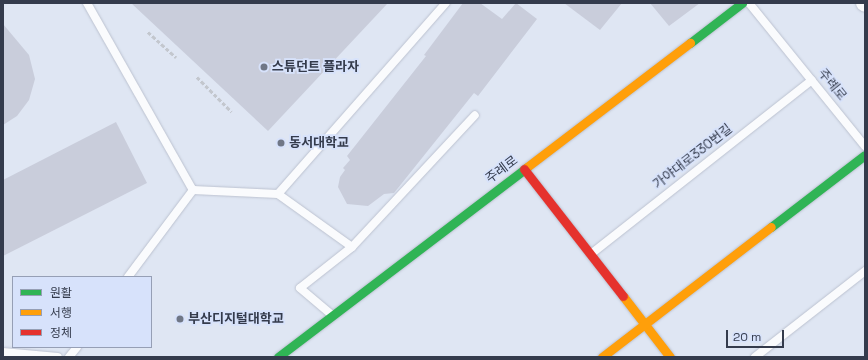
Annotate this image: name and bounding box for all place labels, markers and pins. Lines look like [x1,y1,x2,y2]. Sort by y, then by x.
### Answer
place label: 스튜던트 플라자 [272,59,359,75]
marker: 스튜던트 플라자 [259,62,269,72]
place label: 동서대학교 [289,135,349,151]
marker: 동서대학교 [276,138,286,148]
place label: 부산디지털대학교 [188,311,284,327]
marker: 부산디지털대학교 [175,314,185,324]

